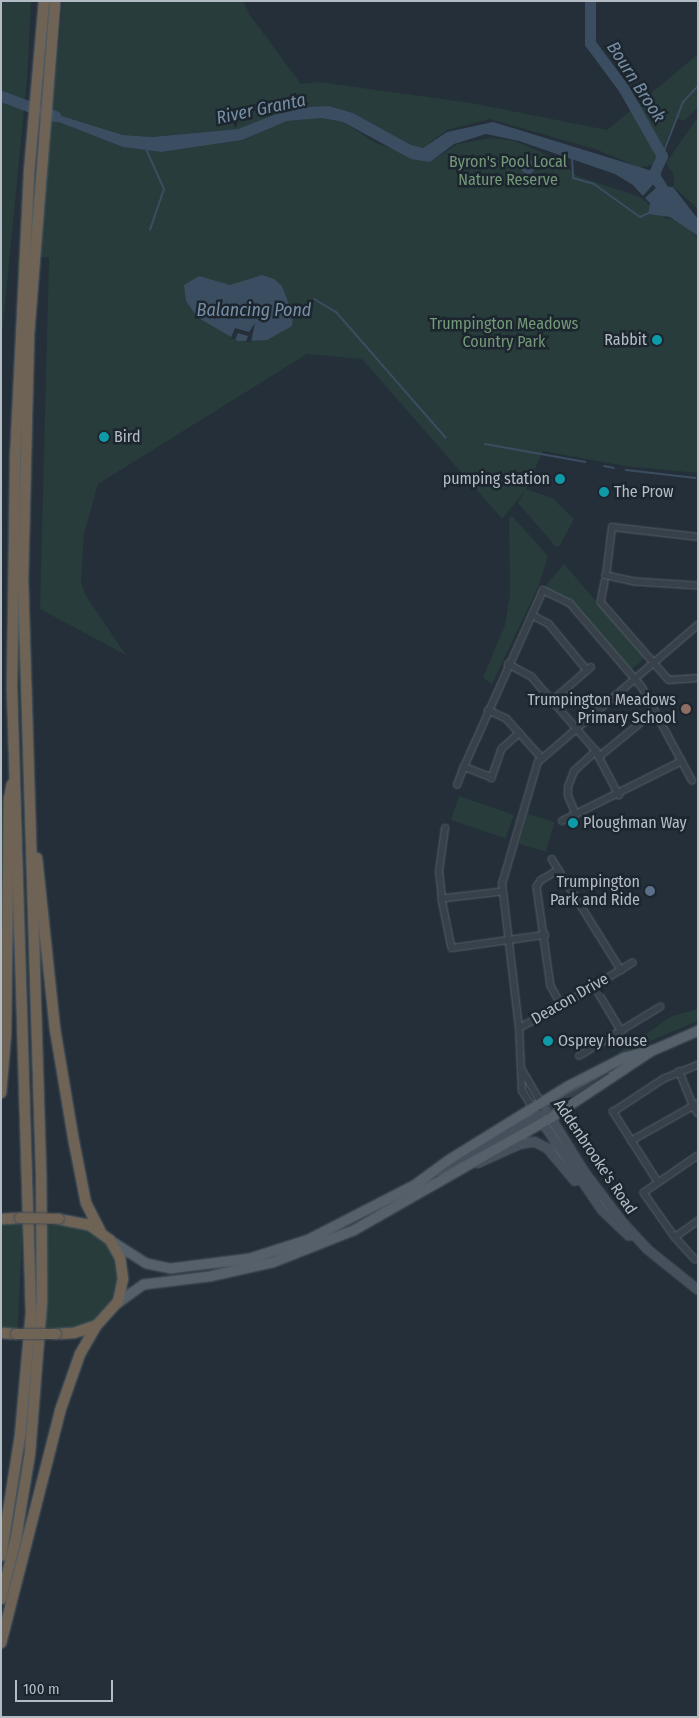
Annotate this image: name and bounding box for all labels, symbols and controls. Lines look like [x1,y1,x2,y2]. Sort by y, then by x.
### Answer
water label: Bourn Brook [602,38,670,126]
water label: River Granta [214,89,308,129]
park label: Byron's Pool Local Nature Reserve [449,152,567,190]
water label: Balancing Pond [197,299,311,321]
park label: Trumpington Meadows Country Park [430,314,578,352]
place label: Rabbit [604,330,647,350]
marker: Rabbit [651,334,663,346]
place label: Bird [114,427,140,447]
marker: Bird [98,431,110,443]
place label: pumping station [443,469,550,489]
marker: pumping station [554,473,566,485]
place label: The Prow [614,482,674,502]
marker: The Prow [598,486,610,498]
place label: Trumpington Meadows Primary School [527,690,676,728]
marker: Trumpington Meadows Primary School [680,703,692,715]
place label: Ploughman Way [583,813,687,833]
marker: Ploughman Way [567,817,579,829]
place label: Trumpington Park and Ride [550,872,640,910]
marker: Trumpington Park and Ride [644,885,656,897]
street label: Deacon Drive [528,969,612,1029]
place label: Osprey house [558,1031,647,1051]
marker: Osprey house [542,1035,554,1047]
street label: Addenbrooke's Road [549,1096,641,1218]
scale bar [18,1670,115,1702]
text: 100 m [23,1680,60,1698]

